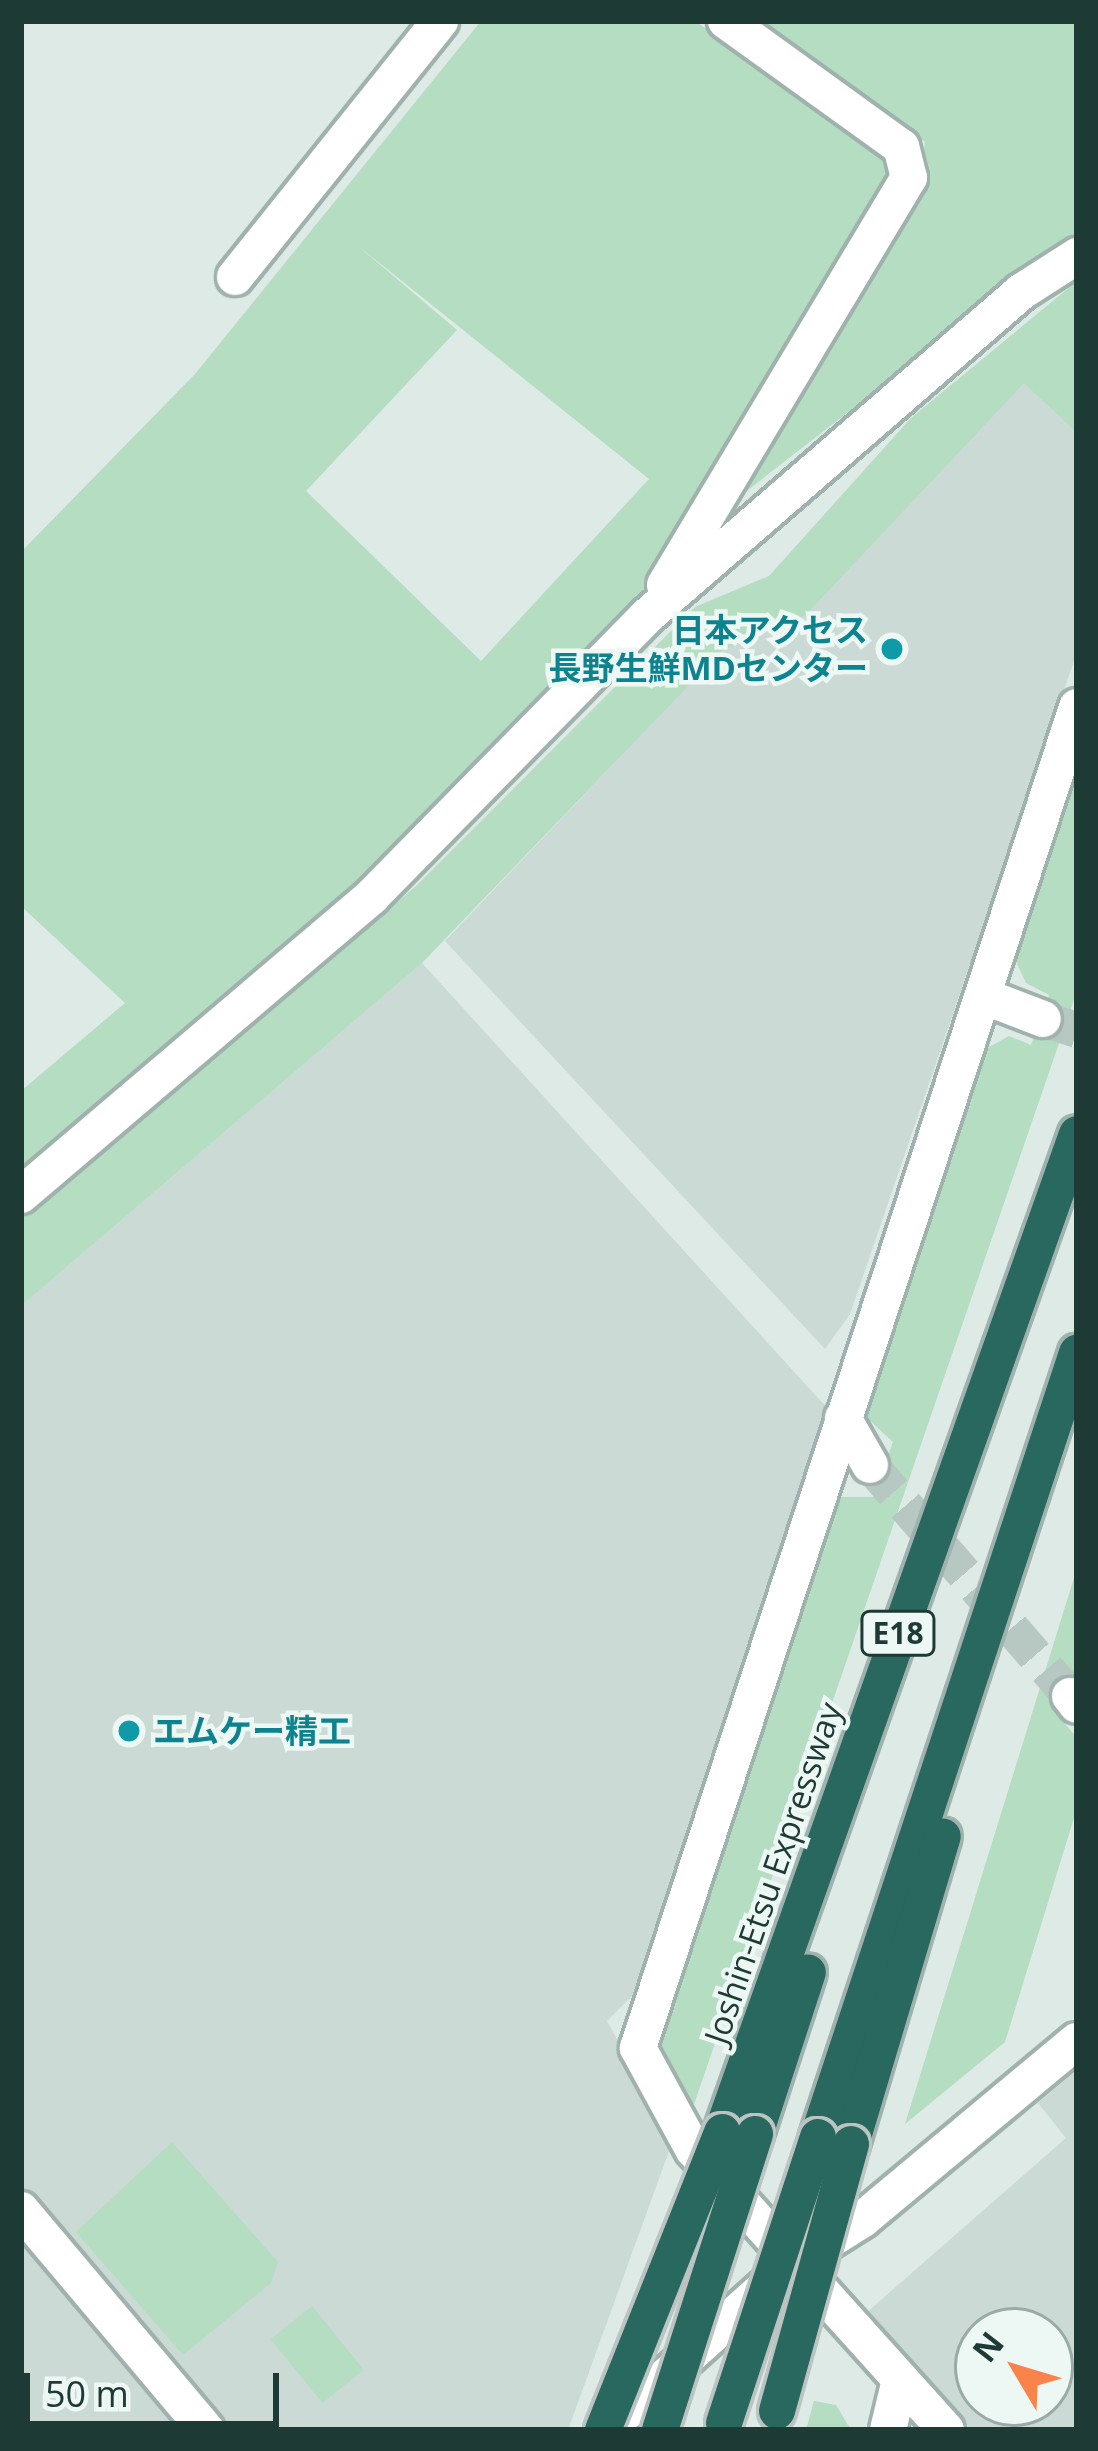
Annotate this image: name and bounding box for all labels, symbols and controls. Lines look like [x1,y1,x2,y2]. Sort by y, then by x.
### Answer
place label: 日本アクセス 長野生鮮MDセンター [548,610,868,688]
marker: 日本アクセス 長野生鮮MDセンター [879,636,905,662]
road number: E18 [859,1609,937,1657]
street label: Joshin-Etsu Expressway [696,1697,850,2049]
place label: エムケー精工 [153,1711,351,1751]
marker: エムケー精工 [116,1718,142,1744]
north arrow [954,2307,1074,2427]
text: N [962,2322,1014,2371]
scale bar [30,2349,285,2423]
text: 50 m [45,2369,129,2418]

